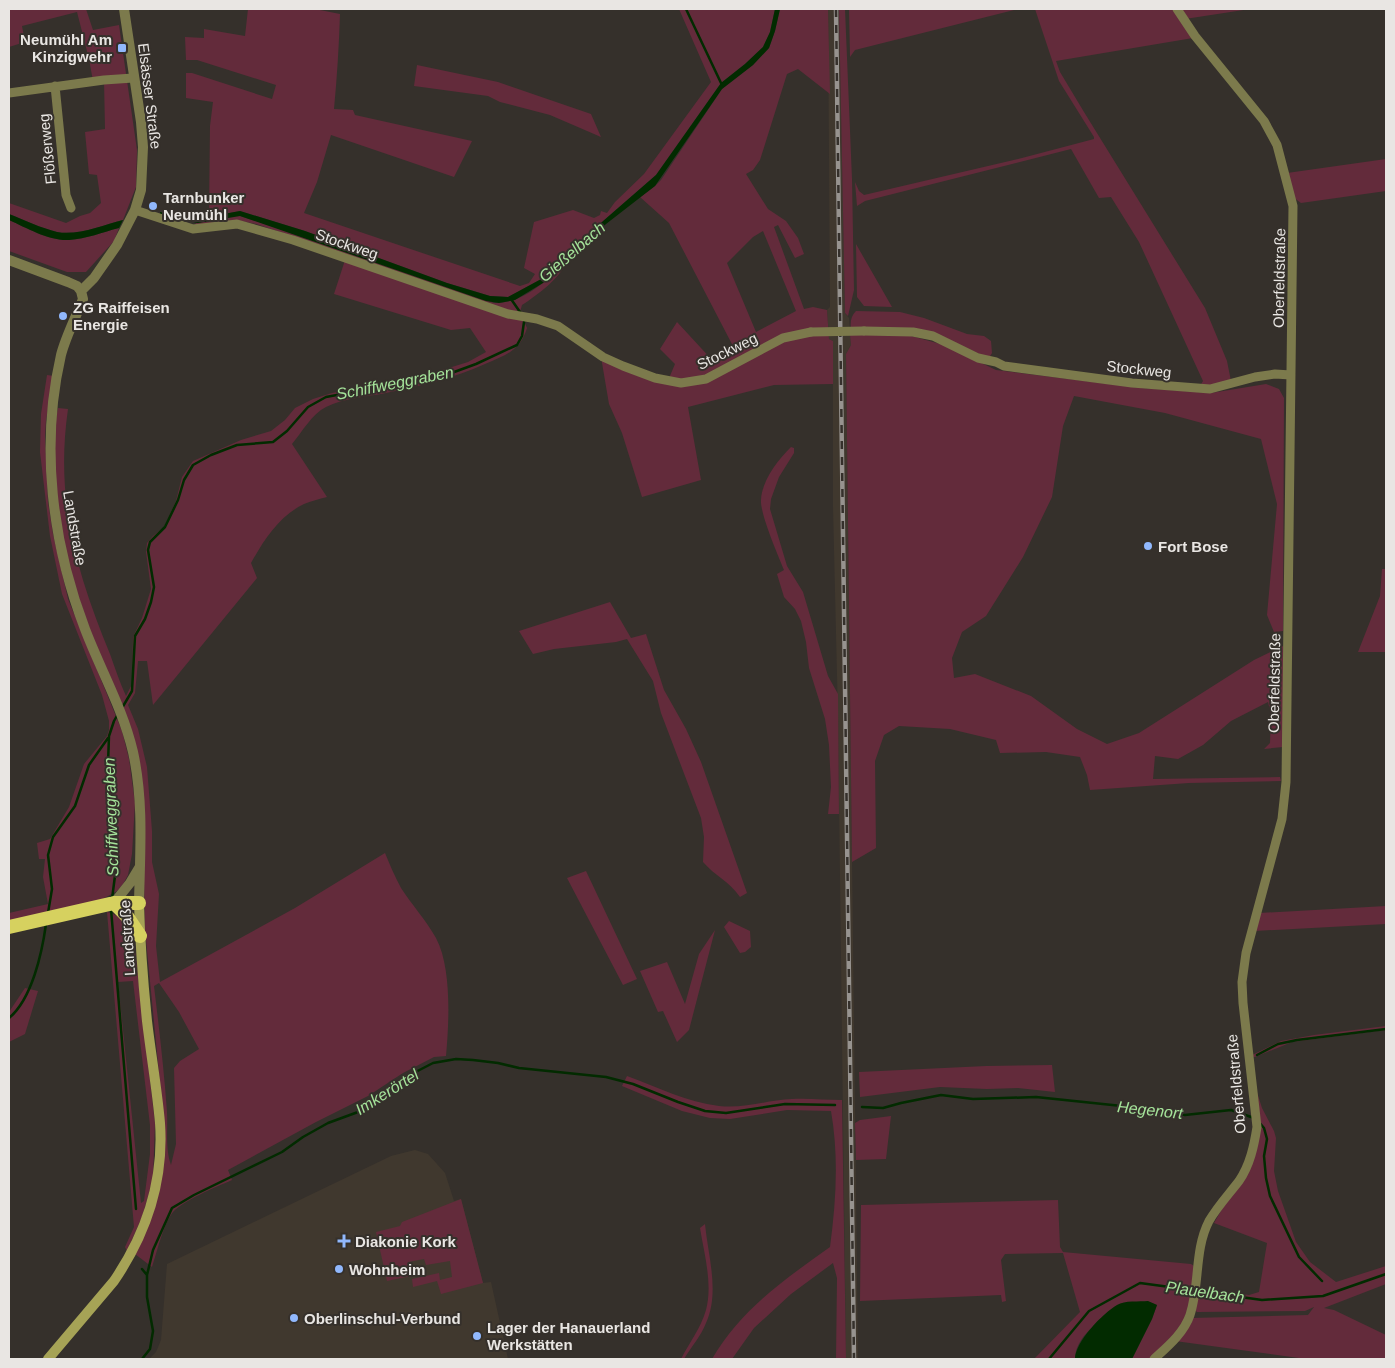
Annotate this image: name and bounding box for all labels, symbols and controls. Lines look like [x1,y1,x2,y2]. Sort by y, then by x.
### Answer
place label: Neumühl Am Kinzigwehr [20,31,112,65]
marker: Neumühl Am Kinzigwehr [116,42,128,54]
street label: Elsässer Straße [135,42,165,150]
street label: Flößerweg [35,113,59,185]
place label: Tarnbunker Neumühl [163,189,245,223]
marker: Tarnbunker Neumühl [147,200,159,212]
water label: Gießelbach [536,219,609,285]
street label: Stockweg [313,225,381,263]
street label: Oberfeldstraße [1270,228,1288,328]
place label: ZG Raiffeisen Energie [73,299,170,333]
marker: ZG Raiffeisen Energie [57,310,69,322]
street label: Stockweg [694,329,760,373]
street label: Stockweg [1106,357,1172,381]
water label: Schiffweggraben [335,363,455,403]
street label: Landstraße [60,489,90,567]
place label: Fort Bose [1158,538,1228,555]
marker: Fort Bose [1142,540,1154,552]
street label: Oberfeldstraße [1265,633,1283,733]
water label: Schiffweggraben [100,757,122,877]
street label: Landstraße [116,900,138,976]
street label: Oberfeldstraße [1223,1033,1249,1135]
water label: Imkerörtel [352,1066,422,1118]
water label: Hegenort [1116,1098,1184,1122]
place label: Diakonie Kork [355,1233,457,1250]
marker: Diakonie Kork [337,1234,351,1248]
place label: Wohnheim [349,1261,425,1278]
marker: Wohnheim [333,1263,345,1275]
water label: Plauelbach [1165,1278,1245,1306]
place label: Oberlinschul-Verbund [304,1310,461,1327]
marker: Oberlinschul-Verbund [288,1312,300,1324]
place label: Lager der Hanauerland Werkstätten [487,1319,650,1353]
marker: Lager der Hanauerland Werkstätten [471,1330,483,1342]

